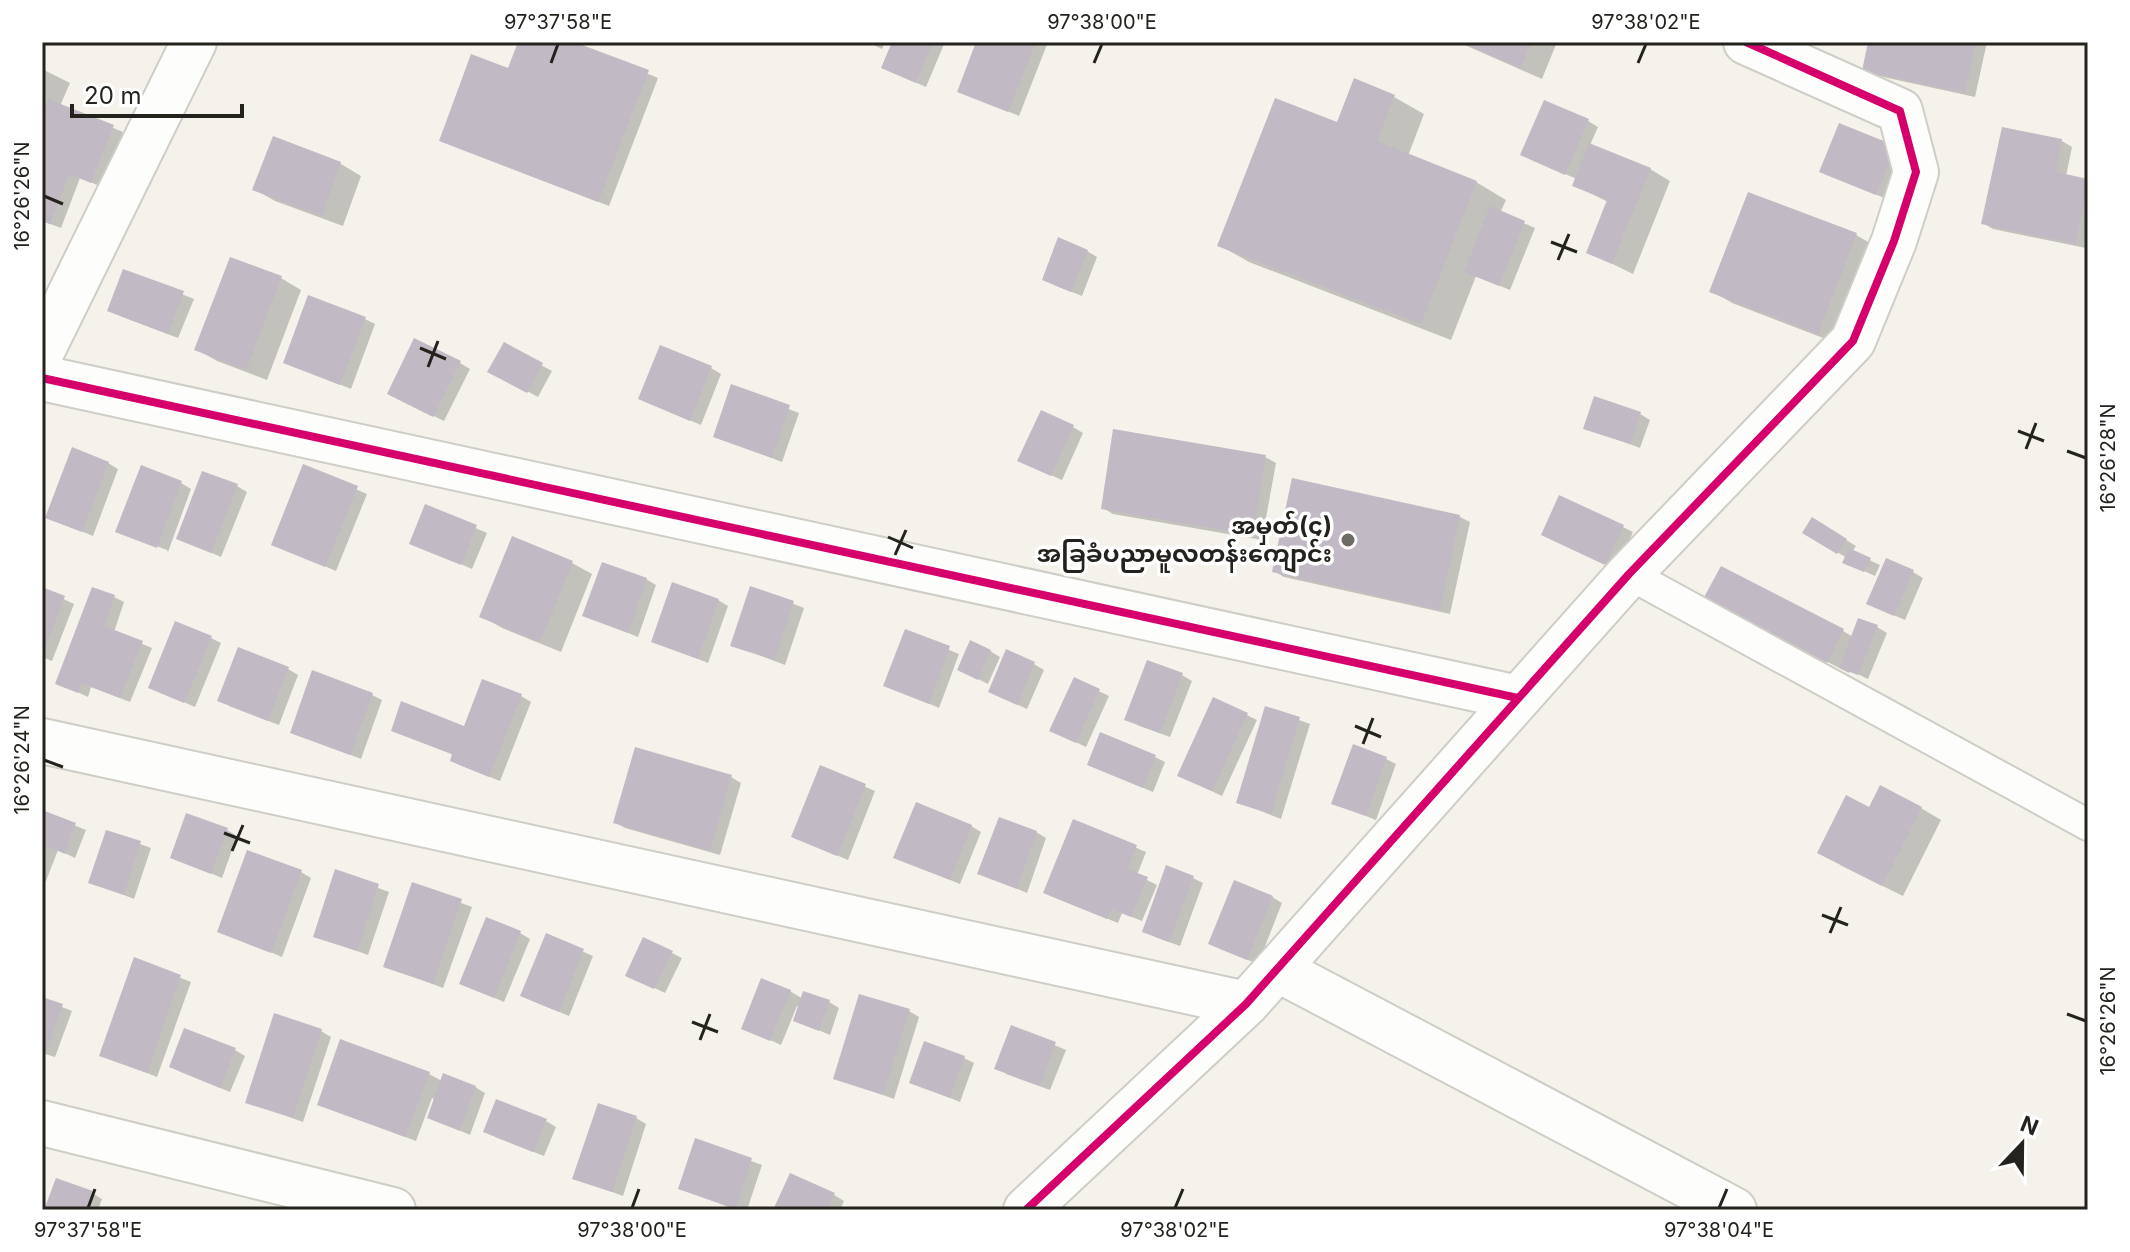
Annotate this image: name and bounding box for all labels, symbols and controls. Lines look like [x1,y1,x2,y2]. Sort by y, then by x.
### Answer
text: 97°37'58"E [504,10,612,34]
text: 97°38'00"E [1047,10,1157,34]
text: 97°38'02"E [1591,10,1701,34]
scale bar [72,68,242,118]
text: 20 m [84,81,142,110]
text: 16°26'26"N [10,141,34,251]
text: 16°26'28"N [2096,403,2120,513]
place label: အမှတ်(၄) အခြခံပညာမူလတန်းကျောင်း [1037,510,1332,574]
marker: အမှတ်(၄) အခြခံပညာမူလတန်းကျောင်း [1339,531,1357,549]
text: 16°26'24"N [10,705,34,815]
text: 16°26'26"N [2096,966,2120,1076]
north arrow [1982,1104,2062,1184]
text: N [2017,1110,2042,1141]
text: 97°37'58"E [34,1218,142,1242]
text: 97°38'00"E [577,1218,687,1242]
text: 97°38'02"E [1120,1218,1230,1242]
text: 97°38'04"E [1664,1218,1774,1242]

